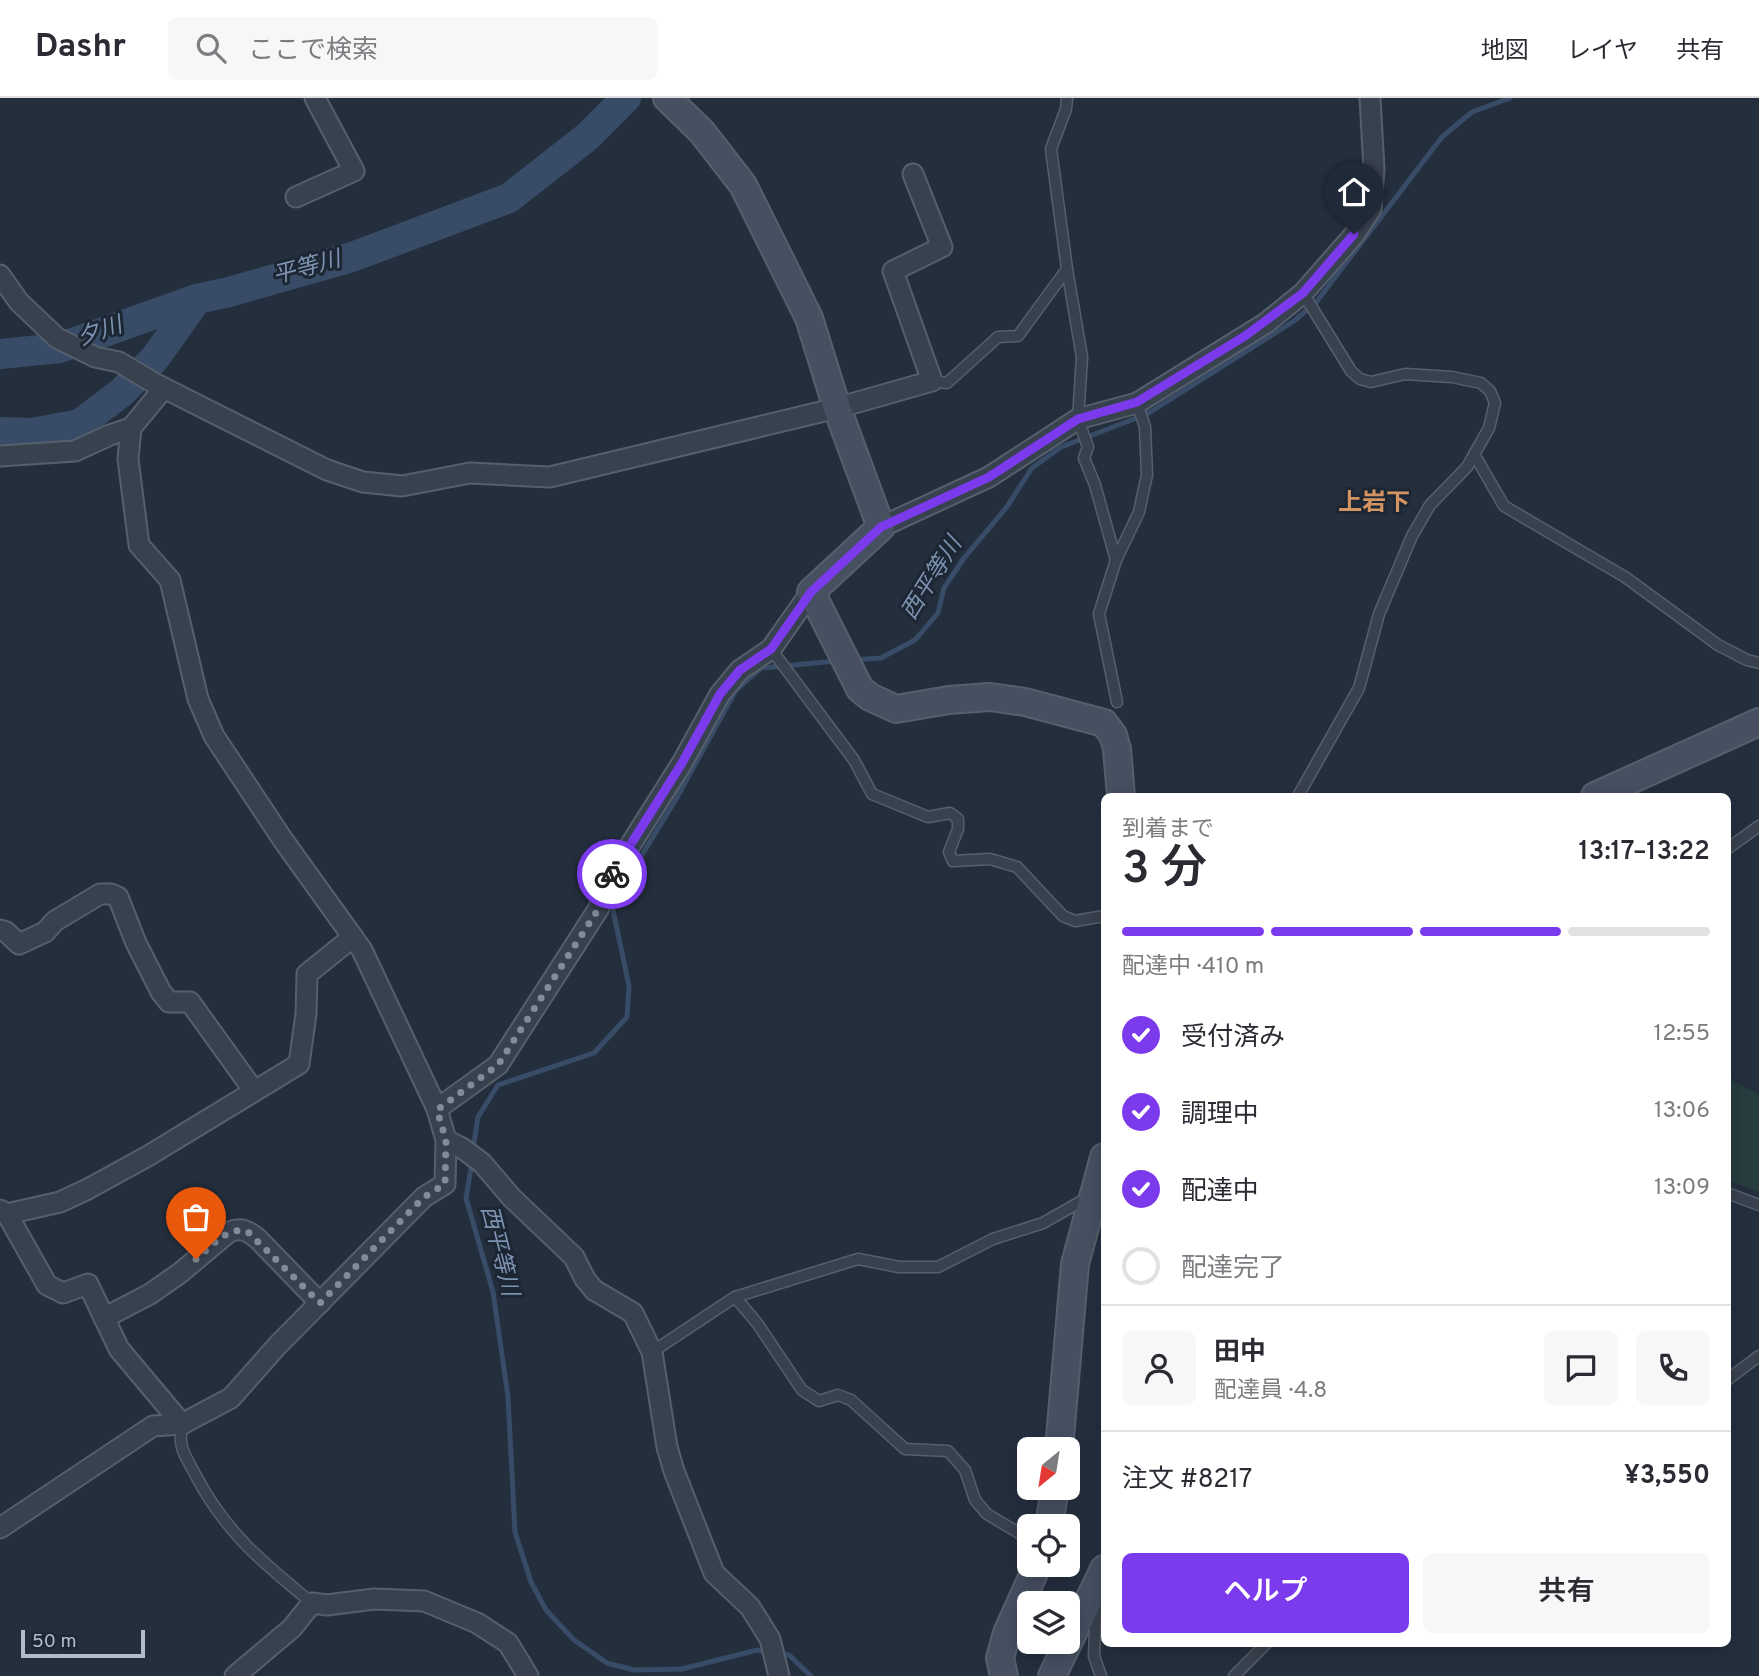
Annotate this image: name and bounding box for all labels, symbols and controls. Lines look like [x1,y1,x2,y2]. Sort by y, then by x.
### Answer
search box [168,17,658,80]
text: Dashr [35,27,126,69]
icon: search [192,29,230,67]
text: ここで検索 [248,35,378,68]
text: 地図 [1481,37,1529,67]
text: レイヤ [1567,37,1638,67]
text: 共有 [1676,37,1724,67]
pin [1324,162,1384,234]
icon: home [1335,173,1373,211]
water label: 平等川 [270,245,347,292]
water label: 夕川 [74,311,129,354]
district label: 上岩下 [1338,489,1410,519]
water label: 西平等川 [896,530,971,626]
text: 到着まで [1122,816,1214,845]
text: 13:17–13:22 [1579,836,1710,869]
courier [577,839,647,909]
text: 3 分 [1122,841,1207,900]
icon: bike [593,855,631,893]
text: 配達中 · 410 m [1122,953,1264,982]
icon: check [1122,1016,1160,1054]
text: 12:55 [1654,1020,1710,1049]
text: 受付済み [1181,1022,1285,1055]
icon: check [1122,1093,1160,1131]
text: 13:06 [1654,1097,1710,1126]
text: 調理中 [1181,1099,1259,1132]
icon: check [1122,1170,1160,1208]
text: 13:09 [1654,1174,1710,1203]
text: 配達中 [1181,1176,1259,1209]
pin [166,1187,226,1259]
icon: bag [177,1198,215,1236]
water label: 西平等川 [473,1203,524,1302]
text: 配達完了 [1181,1253,1285,1286]
button: person [1122,1331,1196,1405]
button: chat [1544,1331,1618,1405]
button: phone [1636,1331,1710,1405]
text: 田中 [1214,1337,1266,1370]
text: 配達員 · 4.8 [1214,1377,1327,1406]
north arrow [1017,1437,1080,1500]
map controls [1017,1437,1080,1654]
text: ¥3,550 [1624,1460,1710,1493]
text: 注文 #8217 [1122,1464,1252,1497]
button: locate [1017,1514,1080,1577]
button: ヘルプ [1122,1553,1409,1633]
button: 共有 [1423,1553,1710,1633]
button: layers [1017,1591,1080,1654]
scale bar [21,1627,145,1659]
text: 50 m [32,1630,77,1654]

